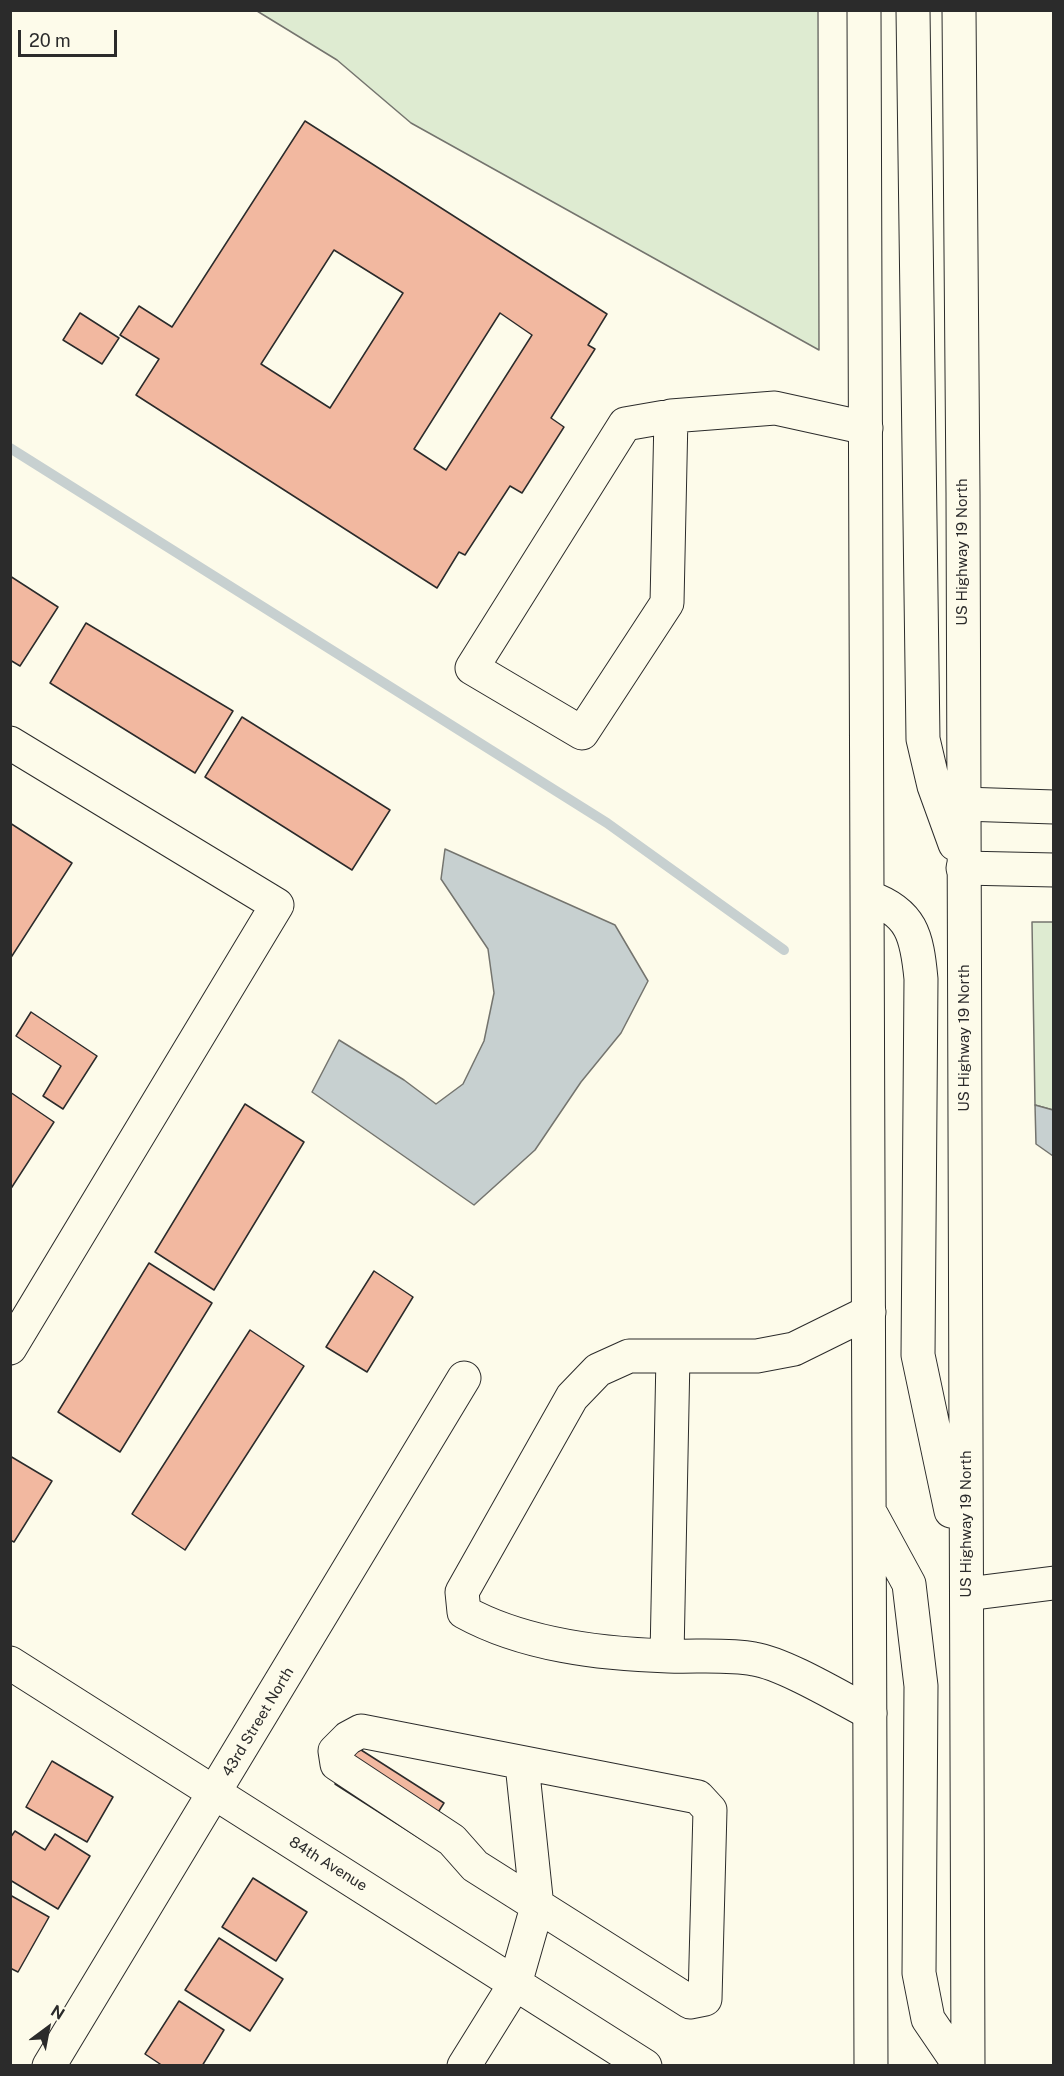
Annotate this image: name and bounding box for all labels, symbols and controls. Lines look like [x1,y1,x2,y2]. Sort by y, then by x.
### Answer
scale bar [21,18,120,56]
text: 20 m [29,30,71,51]
street label: US Highway 19 North [953,478,971,626]
street label: US Highway 19 North [955,964,973,1112]
street label: US Highway 19 North [957,1450,975,1598]
street label: 43rd Street North [218,1664,298,1780]
street label: 84th Avenue [286,1833,370,1895]
north arrow [18,1998,78,2058]
text: N [47,2001,68,2024]

